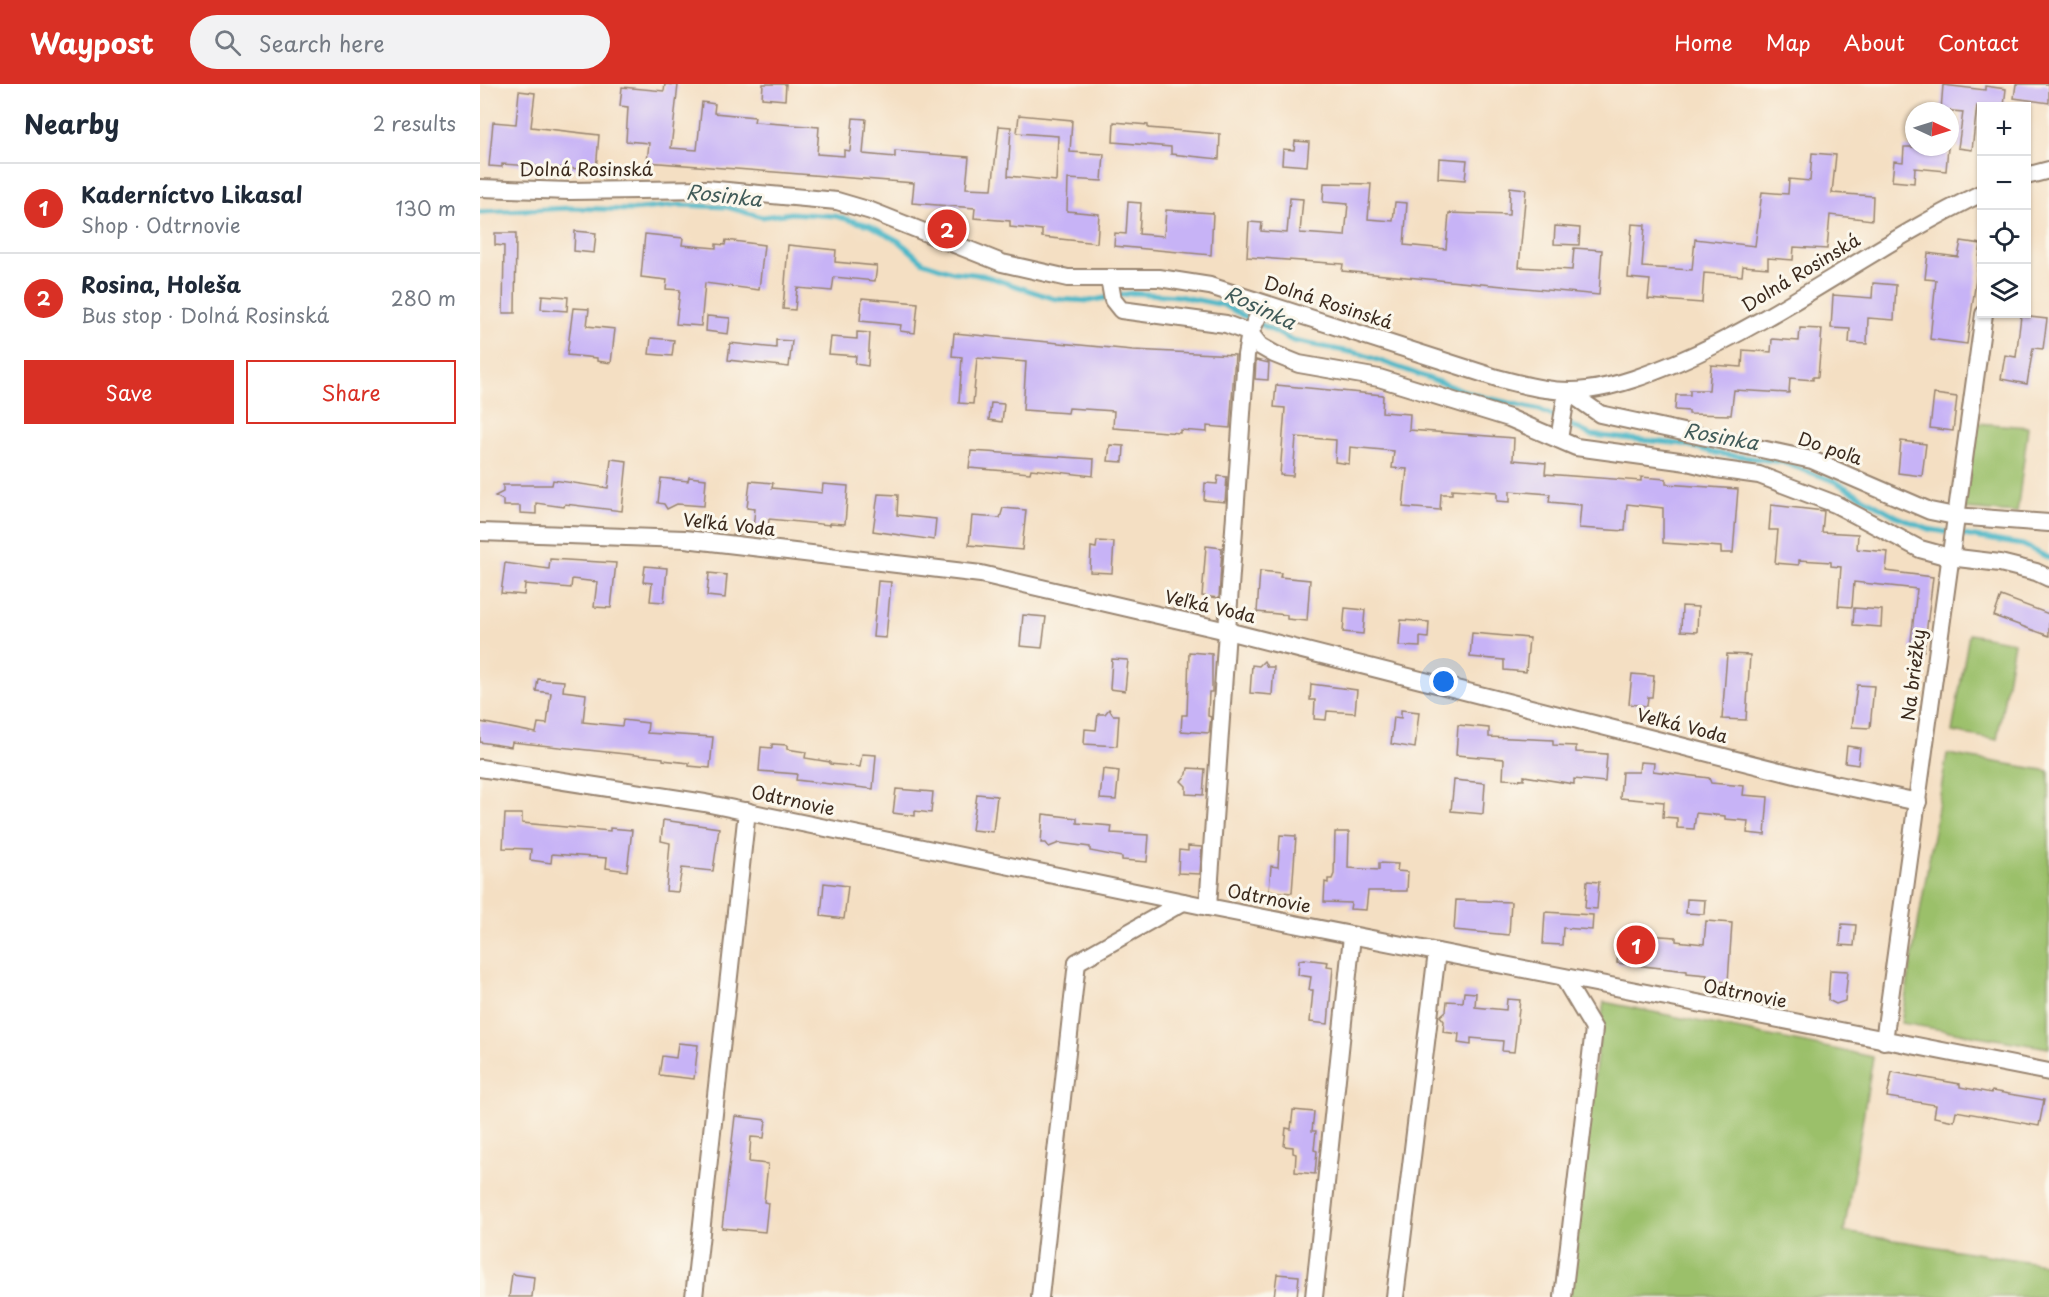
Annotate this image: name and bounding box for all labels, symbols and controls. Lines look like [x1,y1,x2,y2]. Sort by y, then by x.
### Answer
search box [190,15,610,69]
text: Waypost [30,21,154,64]
icon: search [211,26,244,59]
text: Search here [259,26,385,59]
text: Home [1674,26,1733,58]
text: Map [1766,26,1811,58]
text: About [1844,26,1905,58]
text: Contact [1938,26,2019,58]
north arrow [1905,102,1959,156]
map controls [1977,102,2031,318]
button: + [1977,102,2031,156]
text: Nearby [24,104,119,143]
text: 2 results [373,108,456,138]
street label: Dolná Rosinská [519,155,654,182]
button: − [1977,156,2031,210]
water label: Rosinka [685,176,764,214]
text: Kaderníctvo Likasal [81,177,303,210]
text: 1 [39,193,48,223]
text: 130 m [396,193,456,223]
pin: 2 [928,206,966,252]
text: Shop · Odtrnovie [81,210,241,240]
button: locate [1977,210,2031,264]
street label: Dolná Rosinská [1736,225,1865,318]
button: layers [1977,264,2031,318]
text: Rosina, Holeša [81,267,241,300]
street label: Dolná Rosinská [1261,268,1397,335]
water label: Rosinka [1220,277,1302,337]
text: 2 [36,283,51,313]
text: 280 m [391,283,456,313]
text: Bus stop · Dolná Rosinská [81,300,329,330]
button: Save [24,360,234,424]
button: Share [246,360,456,424]
water label: Rosinka [1681,415,1762,457]
street label: Do poľa [1795,424,1867,471]
street label: Veľká Voda [682,505,777,542]
street label: Veľká Voda [1162,582,1259,629]
street label: Na briežky [1893,627,1932,722]
your location [1429,667,1458,696]
street label: Veľká Voda [1634,700,1731,749]
street label: Odtrnovie [749,778,838,822]
street label: Odtrnovie [1225,876,1313,919]
pin: 1 [1616,922,1656,968]
street label: Odtrnovie [1701,971,1789,1014]

